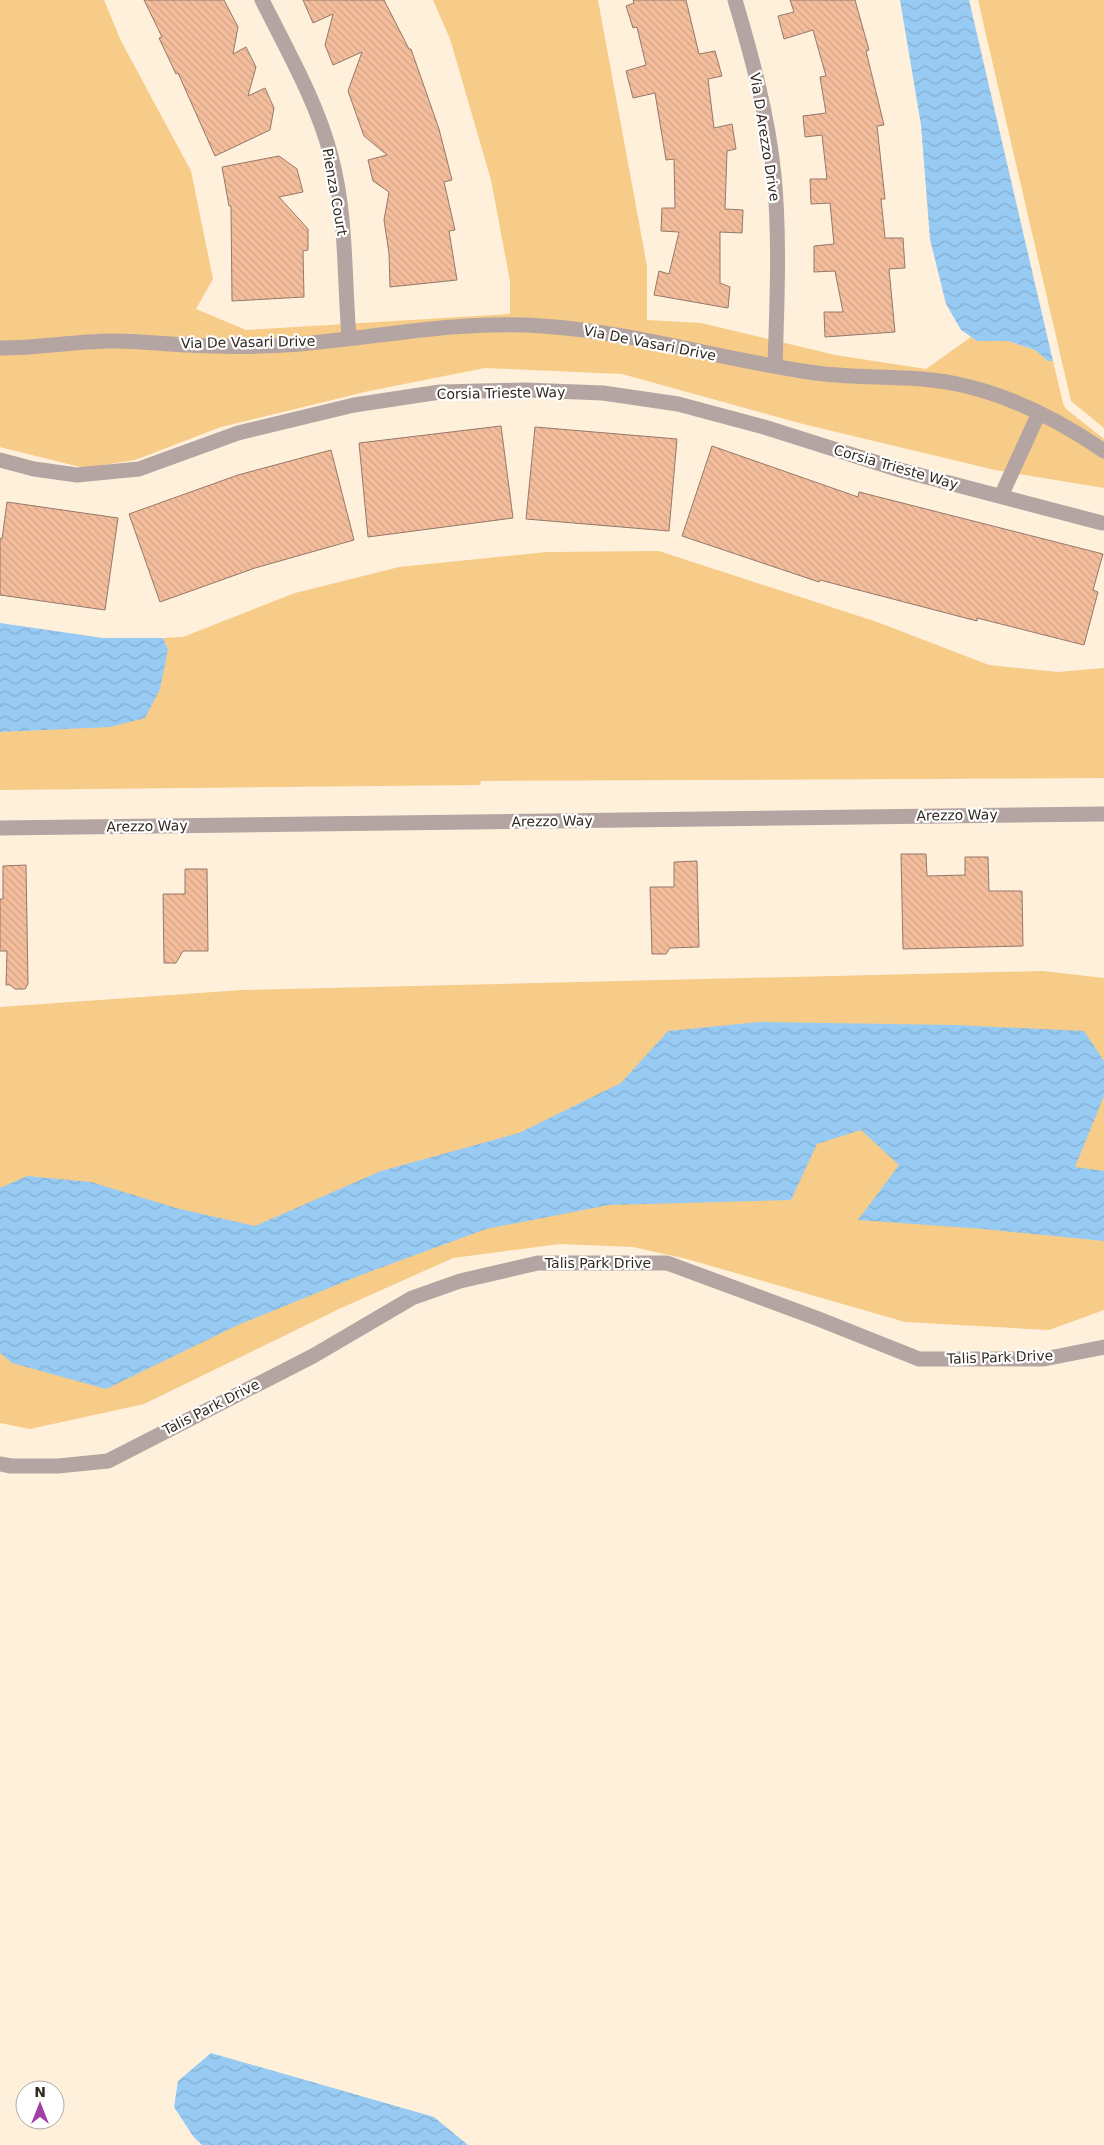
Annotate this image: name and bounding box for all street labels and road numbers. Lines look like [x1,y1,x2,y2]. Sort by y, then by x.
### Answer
street label: Via D Arezzo Drive [747,71,783,203]
street label: Pienza Court [319,147,351,237]
street label: Via De Vasari Drive [583,322,717,364]
street label: Via De Vasari Drive [181,333,315,351]
street label: Corsia Trieste Way [437,384,565,402]
street label: Corsia Trieste Way [832,442,960,492]
street label: Arezzo Way [916,806,998,824]
street label: Arezzo Way [511,812,593,830]
street label: Arezzo Way [106,817,188,835]
street label: Talis Park Drive [544,1255,651,1271]
street label: Talis Park Drive [946,1347,1053,1367]
street label: Talis Park Drive [159,1376,262,1439]

